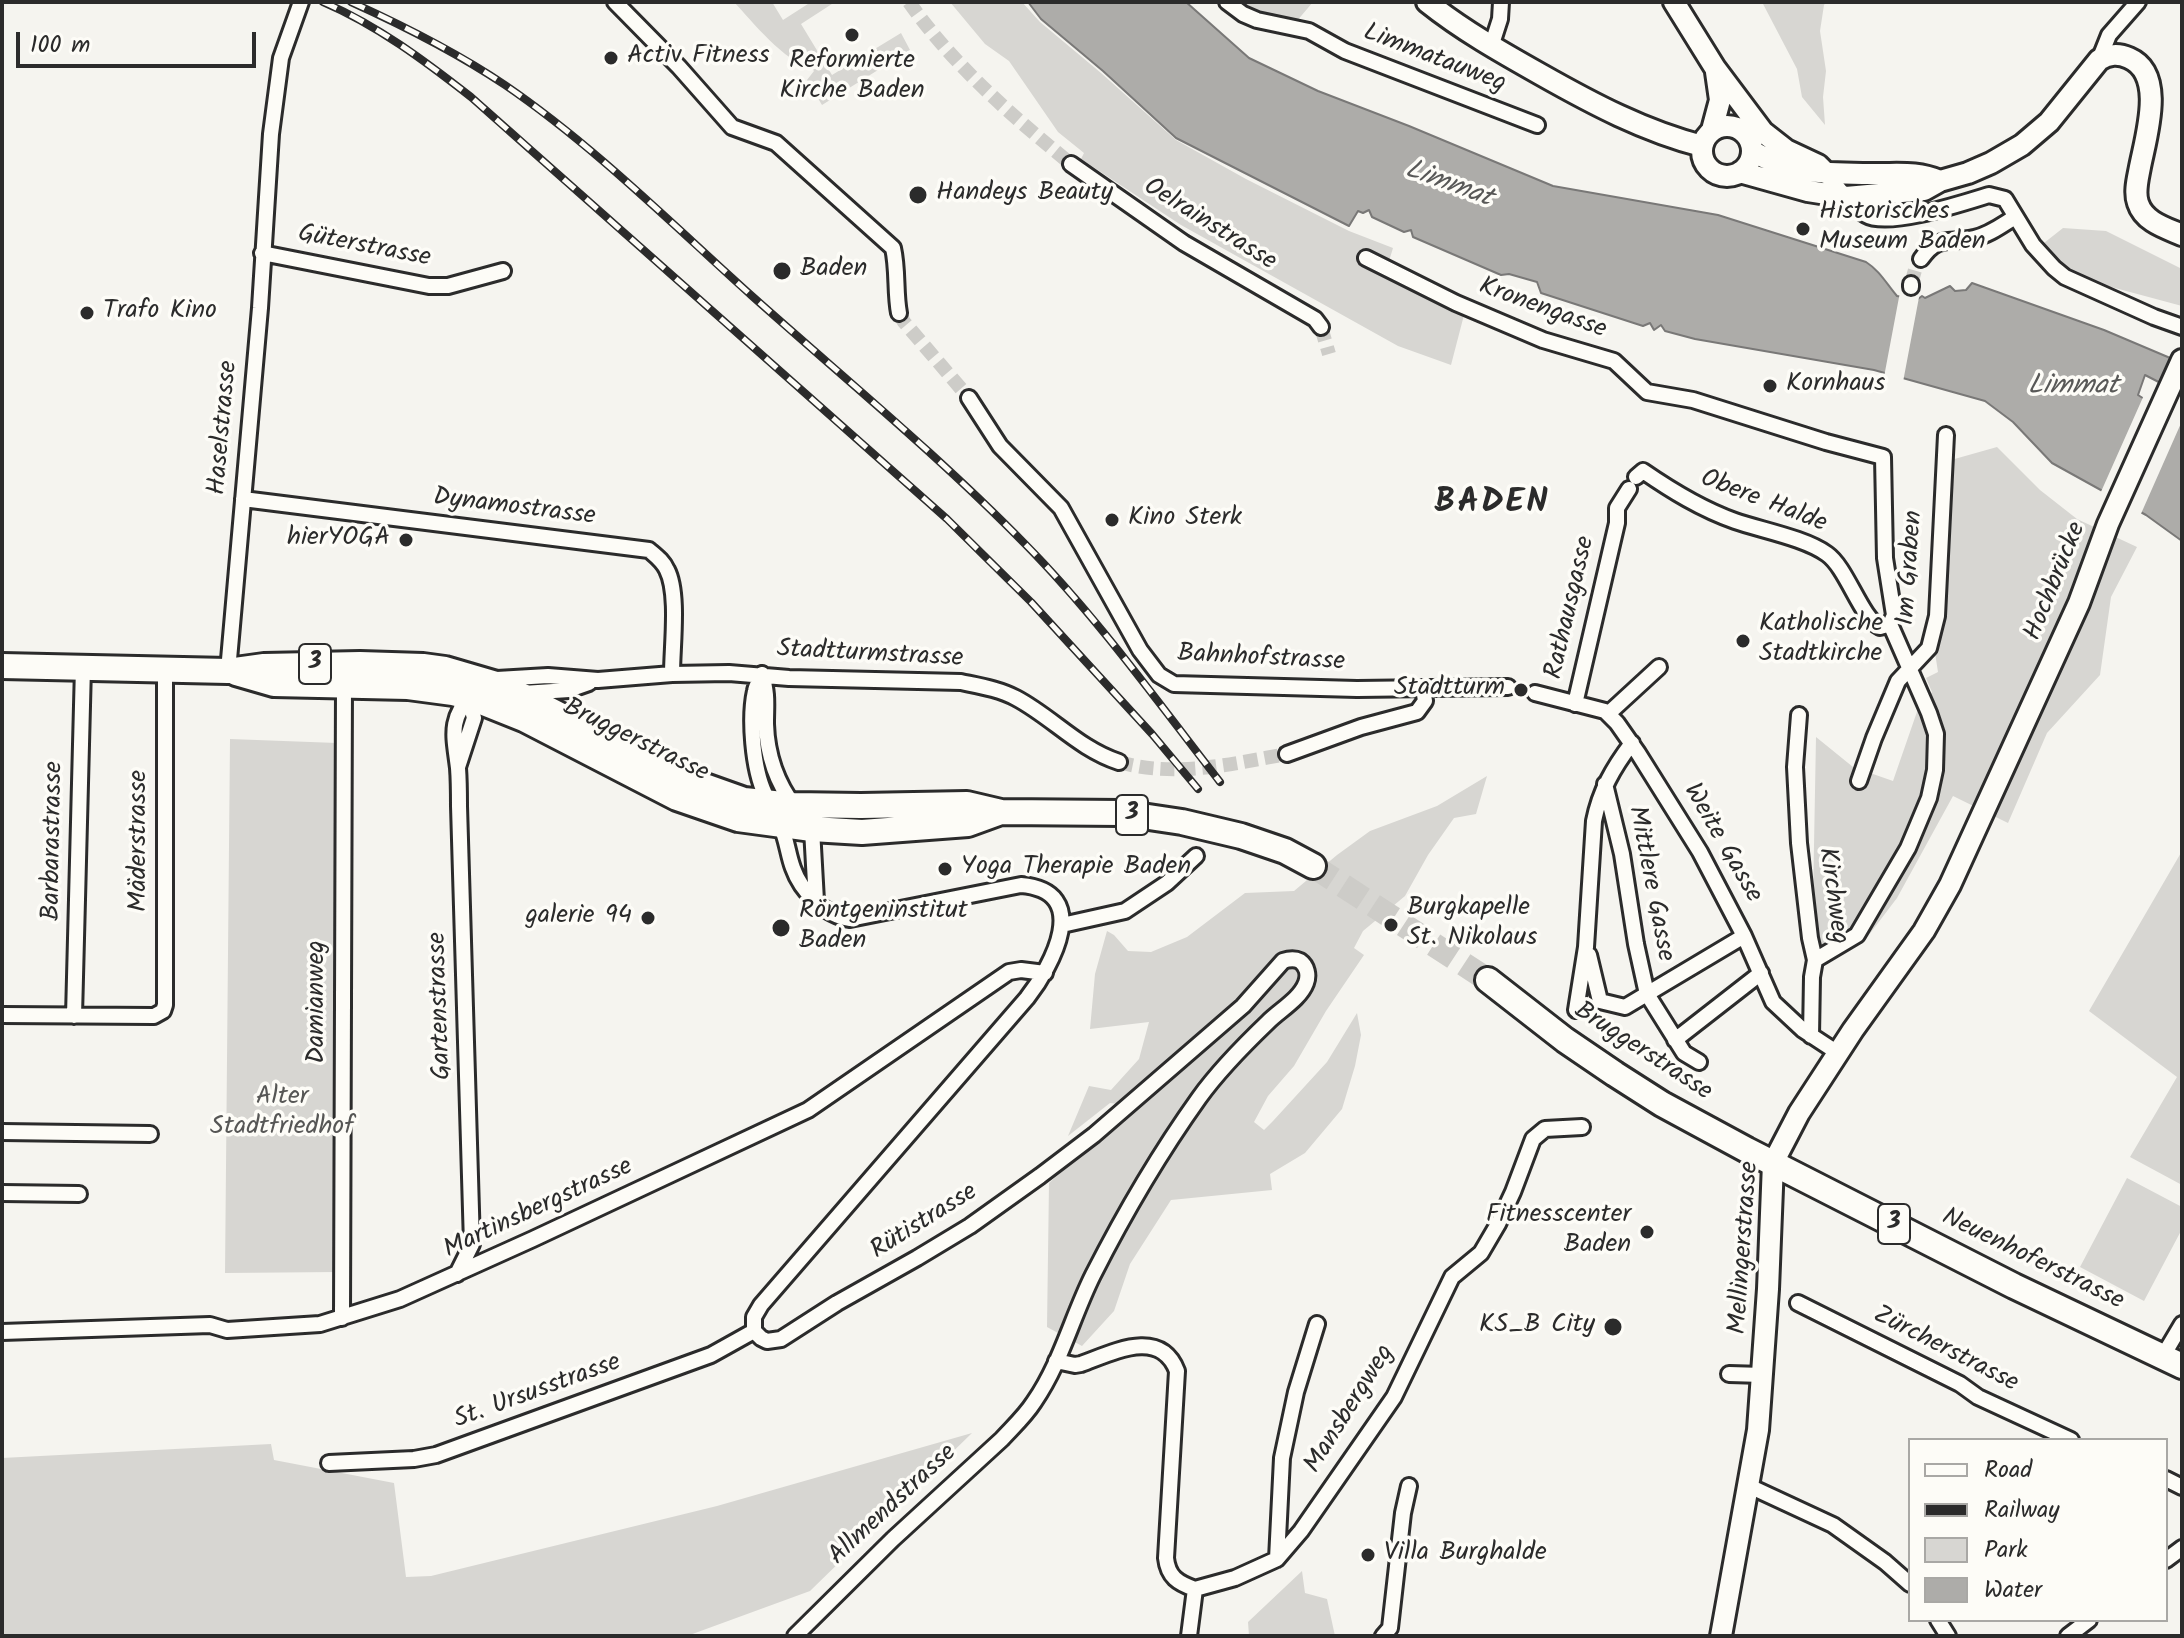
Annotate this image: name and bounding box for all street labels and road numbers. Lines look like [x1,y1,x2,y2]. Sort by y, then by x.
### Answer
street label: Limmatauweg [1358,19,1510,101]
street label: Oelrainstrasse [1137,173,1281,279]
street label: Güterstrasse [295,220,433,276]
street label: Kronengasse [1474,273,1610,347]
street label: Haselstrasse [204,360,246,496]
street label: Obere Halde [1695,465,1831,541]
street label: Dynamostrasse [431,484,597,534]
street label: Im Graben [1892,510,1932,626]
street label: Hochbrücke [2019,518,2095,646]
street label: Rathausgasse [1540,534,1604,682]
street label: Stadtturmstrasse [776,636,964,676]
street label: Bahnhofstrasse [1176,640,1346,680]
road number: 3 [299,644,331,684]
street label: Bruggerstrasse [557,693,713,791]
street label: Barbarastrasse [38,761,72,921]
street label: Mäderstrasse [125,770,157,912]
street label: Weite Gasse [1674,779,1768,909]
road number: 3 [1116,795,1148,835]
street label: Mittlere Gasse [1619,804,1679,964]
street label: Kirchweg [1809,846,1853,946]
street label: Gartenstrasse [424,931,460,1081]
street label: Damianweg [303,940,335,1064]
street label: Bruggerstrasse [1567,997,1717,1109]
street label: Martinsbergstrasse [440,1153,638,1267]
street label: Mellingerstrasse [1724,1160,1768,1336]
street label: Rütistrasse [866,1178,984,1268]
street label: Neuenhoferstrasse [1936,1203,2128,1319]
road number: 3 [1878,1204,1910,1244]
street label: Zürcherstrasse [1867,1301,2023,1401]
street label: Mansbergweg [1299,1340,1403,1480]
street label: St. Ursusstrasse [450,1348,626,1438]
street label: Allmendstrasse [824,1439,964,1573]

